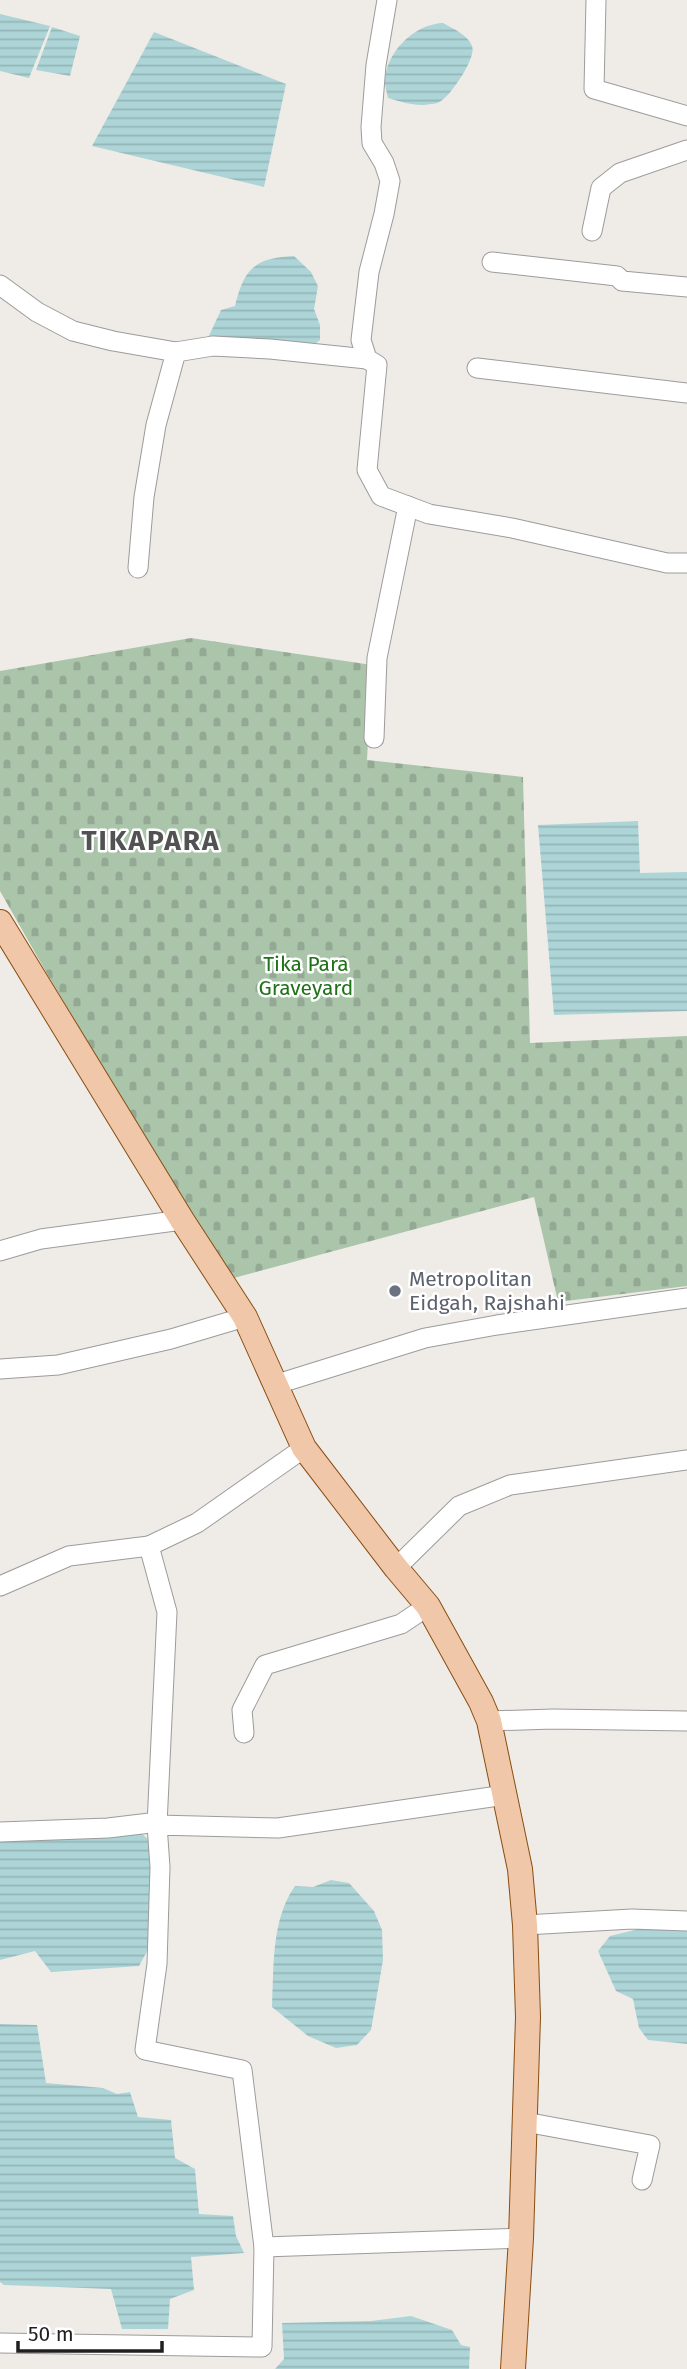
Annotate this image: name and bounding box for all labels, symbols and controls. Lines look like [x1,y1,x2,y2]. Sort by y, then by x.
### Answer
district label: TIKAPARA [81,824,221,857]
park label: Tika Para Graveyard [259,951,353,1001]
place label: Metropolitan Eidgah, Rajshahi [409,1266,565,1316]
marker: Metropolitan Eidgah, Rajshahi [387,1283,403,1299]
scale bar [18,2310,161,2354]
text: 50 m [28,2321,74,2347]

